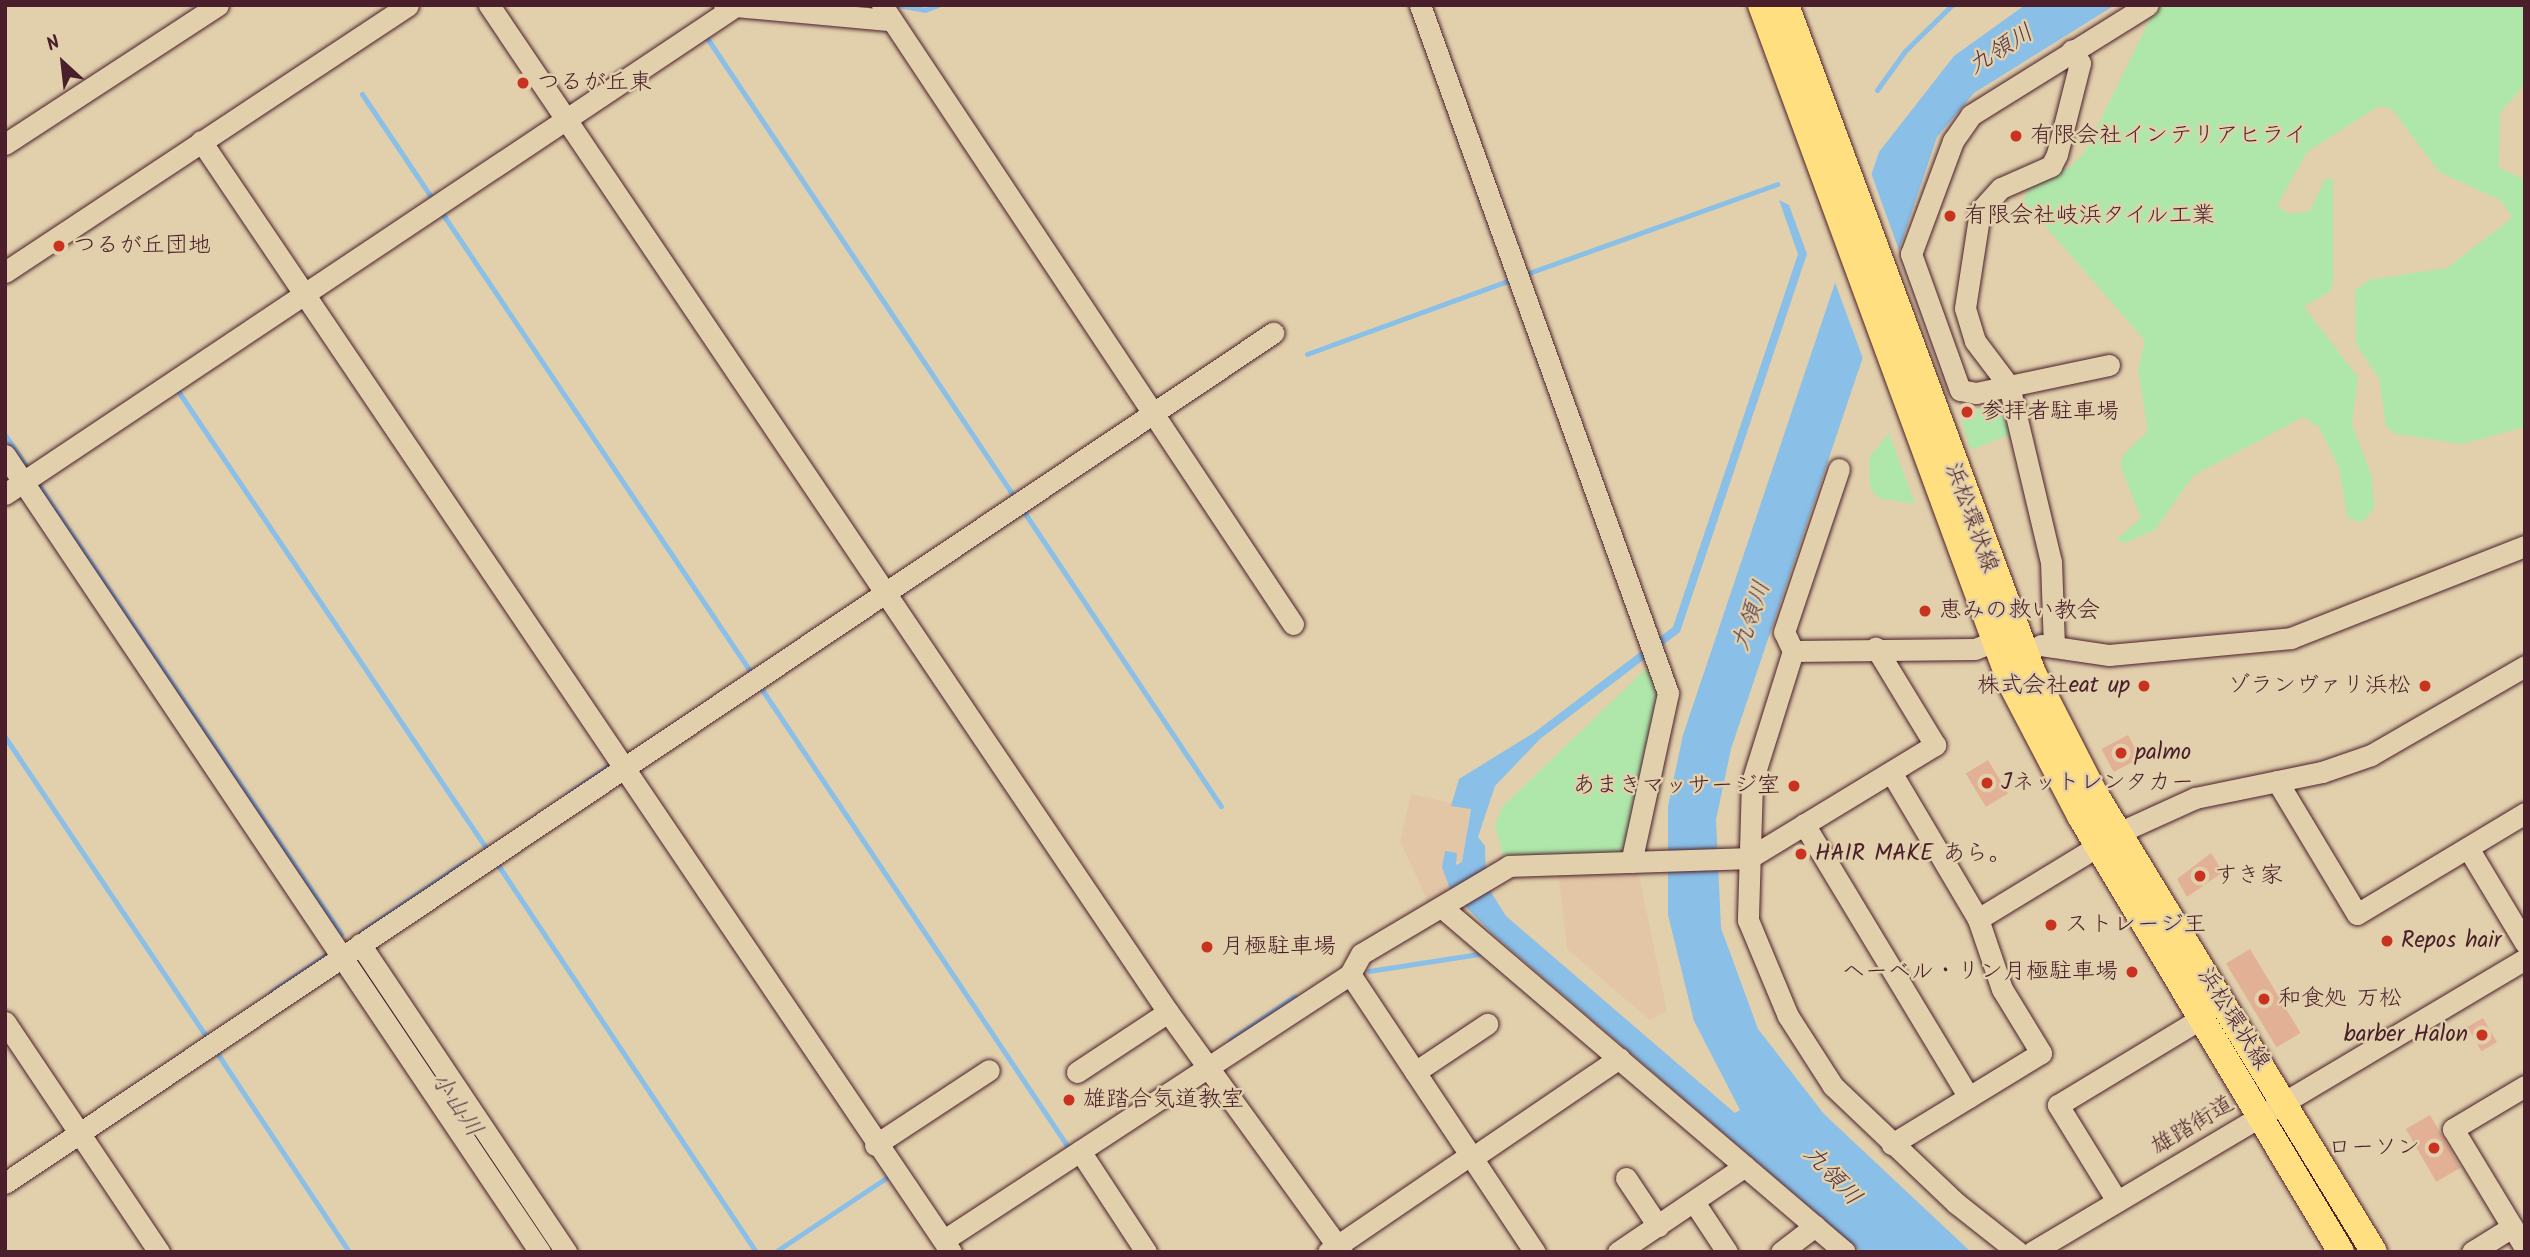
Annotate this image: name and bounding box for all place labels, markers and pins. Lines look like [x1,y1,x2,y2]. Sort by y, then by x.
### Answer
place label: つるが丘東 [537,69,652,97]
marker: つるが丘東 [515,75,531,91]
place label: 有限会社インテリアヒライ [2030,122,2306,150]
marker: 有限会社インテリアヒライ [2008,128,2024,144]
place label: 有限会社岐浜タイル工業 [1964,202,2217,230]
marker: 有限会社岐浜タイル工業 [1942,208,1958,224]
place label: つるが丘団地 [73,232,211,260]
marker: つるが丘団地 [51,238,67,254]
place label: 参拝者駐車場 [1981,398,2119,426]
marker: 参拝者駐車場 [1959,404,1975,420]
place label: 恵みの救い教会 [1939,597,2100,625]
marker: 恵みの救い教会 [1917,603,1933,619]
place label: 株式会社eat up [1977,672,2130,700]
place label: ゾランヴァリ浜松 [2227,672,2411,700]
marker: 株式会社eat up [2136,678,2152,694]
marker: ゾランヴァリ浜松 [2417,678,2433,694]
place label: palmo [2135,739,2191,767]
marker: palmo [2113,745,2129,761]
place label: Jネットレンタカー [2001,769,2196,797]
place label: あまきマッサージ室 [1573,772,1780,800]
marker: Jネットレンタカー [1979,775,1995,791]
marker: あまきマッサージ室 [1786,778,1802,794]
place label: HAIR MAKE あら。 [1815,840,2011,868]
marker: HAIR MAKE あら。 [1793,846,1809,862]
place label: すき家 [2214,862,2283,890]
marker: すき家 [2192,868,2208,884]
place label: ストレージ王 [2065,911,2204,939]
marker: ストレージ王 [2043,917,2059,933]
place label: Repos hair [2401,927,2501,955]
place label: 月極駐車場 [1221,933,1336,961]
marker: Repos hair [2379,933,2395,949]
marker: 月極駐車場 [1199,939,1215,955]
place label: ヘーベル・リン月極駐車場 [1842,958,2118,986]
marker: ヘーベル・リン月極駐車場 [2124,964,2140,980]
place label: 和食処 万松 [2278,985,2402,1013]
marker: 和食処 万松 [2256,991,2272,1007]
place label: barber Halon [2344,1021,2468,1049]
marker: barber Halon [2474,1027,2490,1043]
place label: 雄踏合気道教室 [1083,1086,1244,1114]
marker: 雄踏合気道教室 [1061,1092,1077,1108]
place label: ローソン [2328,1134,2420,1162]
marker: ローソン [2426,1140,2442,1156]

